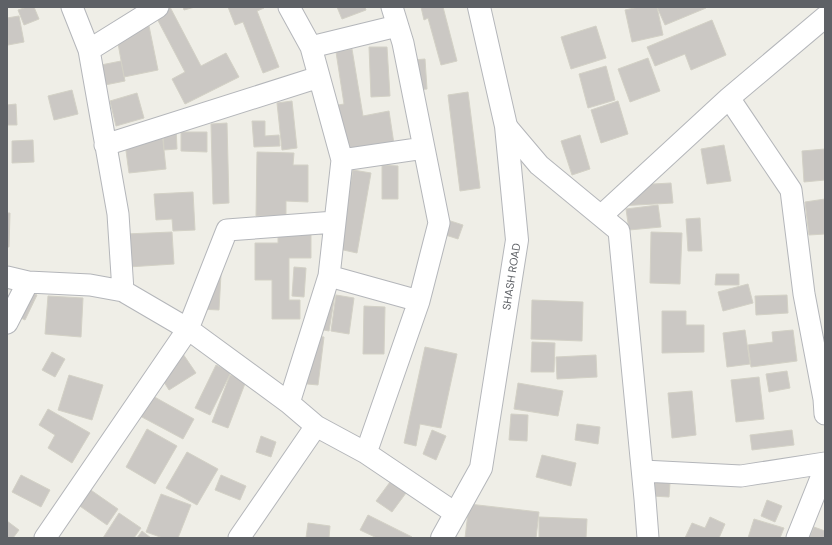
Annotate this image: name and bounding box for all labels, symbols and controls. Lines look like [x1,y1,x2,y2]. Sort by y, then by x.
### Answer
street label: SHASH ROAD [499,242,523,311]

